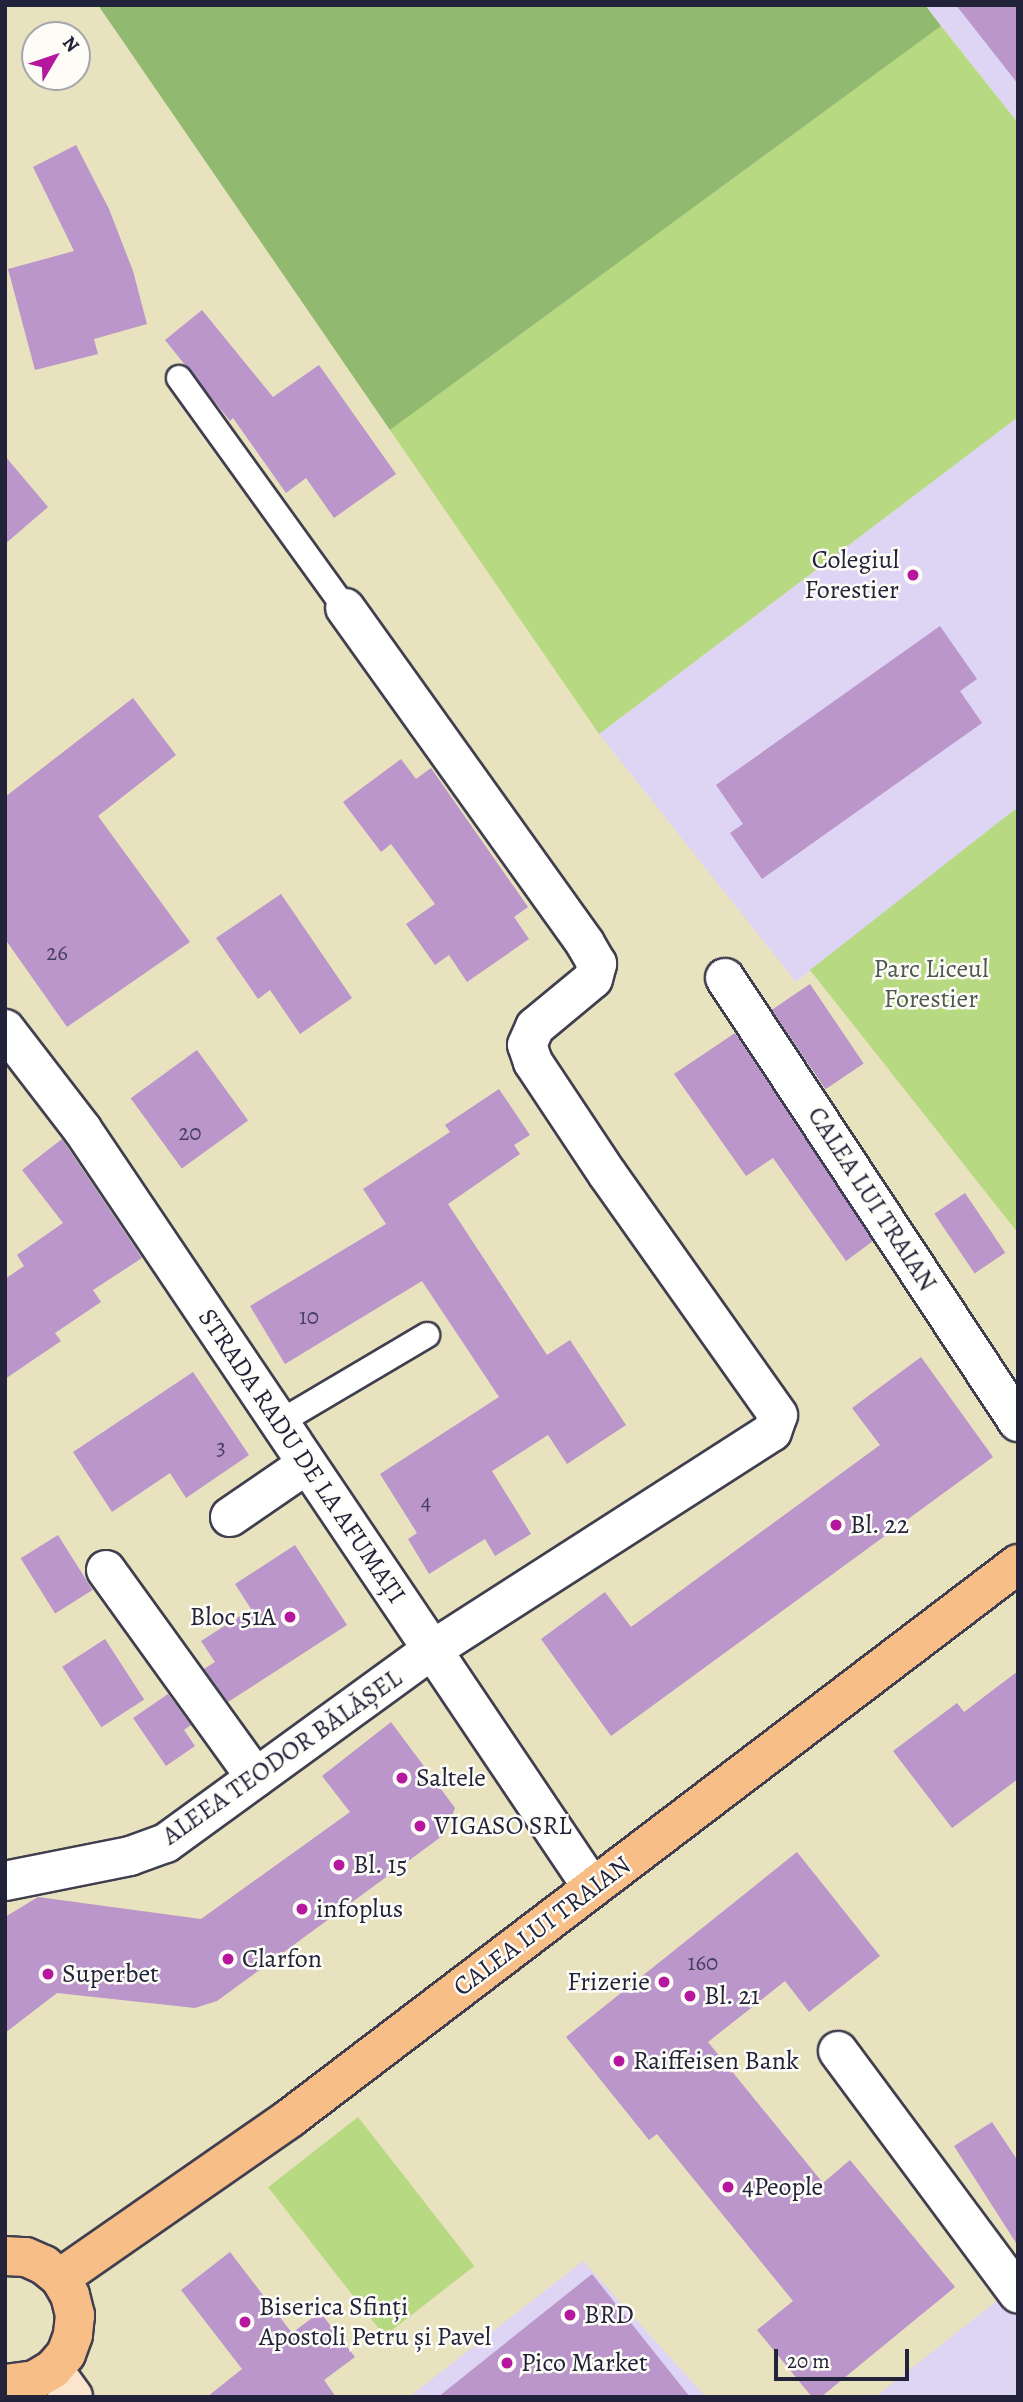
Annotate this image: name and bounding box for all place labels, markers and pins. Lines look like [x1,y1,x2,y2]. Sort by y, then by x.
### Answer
place label: Colegiul Forestier [805,544,899,606]
marker: Colegiul Forestier [905,567,921,583]
place label: Bl. 22 [850,1509,910,1541]
marker: Bl. 22 [828,1517,844,1533]
place label: Bloc 51A [190,1601,276,1633]
marker: Bloc 51A [282,1609,298,1625]
place label: Saltele [416,1762,486,1794]
marker: Saltele [394,1770,410,1786]
place label: VIGASO SRL [434,1810,572,1842]
marker: VIGASO SRL [412,1818,428,1834]
place label: Bl. 15 [353,1849,408,1881]
marker: Bl. 15 [331,1857,347,1873]
place label: infoplus [316,1893,403,1925]
marker: infoplus [294,1901,310,1917]
place label: Clarfon [242,1943,322,1975]
marker: Clarfon [220,1951,236,1967]
place label: Superbet [62,1958,159,1990]
marker: Superbet [40,1966,56,1982]
place label: Frizerie [567,1966,650,1998]
marker: Frizerie [656,1974,672,1990]
place label: Bl. 21 [704,1980,760,2012]
marker: Bl. 21 [682,1988,698,2004]
place label: Raiffeisen Bank [633,2045,799,2077]
marker: Raiffeisen Bank [611,2053,627,2069]
place label: 4People [742,2171,823,2203]
marker: 4People [720,2179,736,2195]
place label: Biserica Sfinți Apostoli Petru și Pavel [259,2291,491,2352]
place label: BRD [584,2299,634,2331]
marker: BRD [562,2307,578,2323]
marker: Biserica Sfinți Apostoli Petru și Pavel [237,2314,253,2330]
place label: Pico Market [521,2347,648,2379]
marker: Pico Market [499,2355,515,2371]

